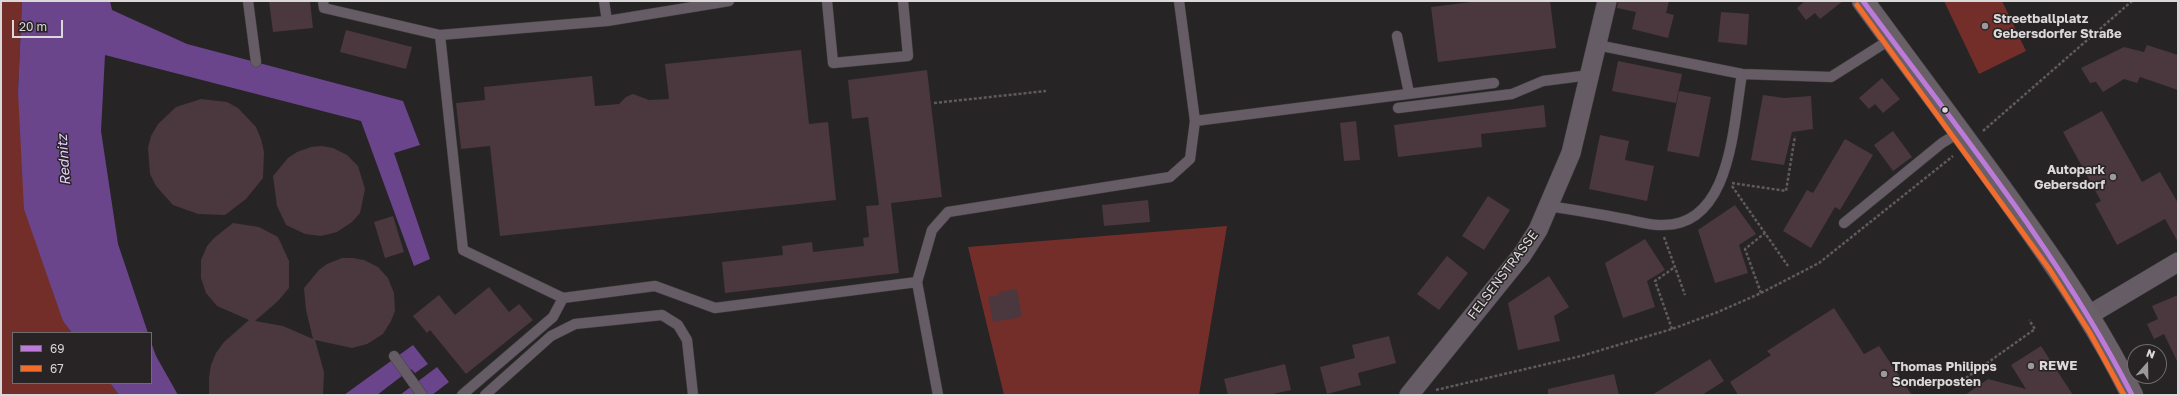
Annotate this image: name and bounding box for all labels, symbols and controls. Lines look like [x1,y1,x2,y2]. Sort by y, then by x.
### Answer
place label: Streetballplatz Gebersdorfer Straße [1993,11,2122,42]
scale bar [14,12,65,38]
text: 20 m [19,19,47,34]
marker: Streetballplatz Gebersdorfer Straße [1980,21,1990,31]
unlabelled marker [1940,105,1950,115]
water label: Rednitz [54,134,74,186]
place label: Autopark Gebersdorf [2034,162,2105,193]
marker: Autopark Gebersdorf [2108,172,2118,182]
street label: FELSENSTRASSE [1465,228,1541,322]
legend [12,332,152,384]
text: 69 [50,341,65,356]
north arrow [2127,344,2167,384]
text: N [2145,346,2157,361]
place label: REWE [2039,358,2077,374]
place label: Thomas Philipps Sonderposten [1892,359,1997,390]
text: 67 [50,361,64,376]
marker: REWE [2026,361,2036,371]
marker: Thomas Philipps Sonderposten [1879,369,1889,379]

